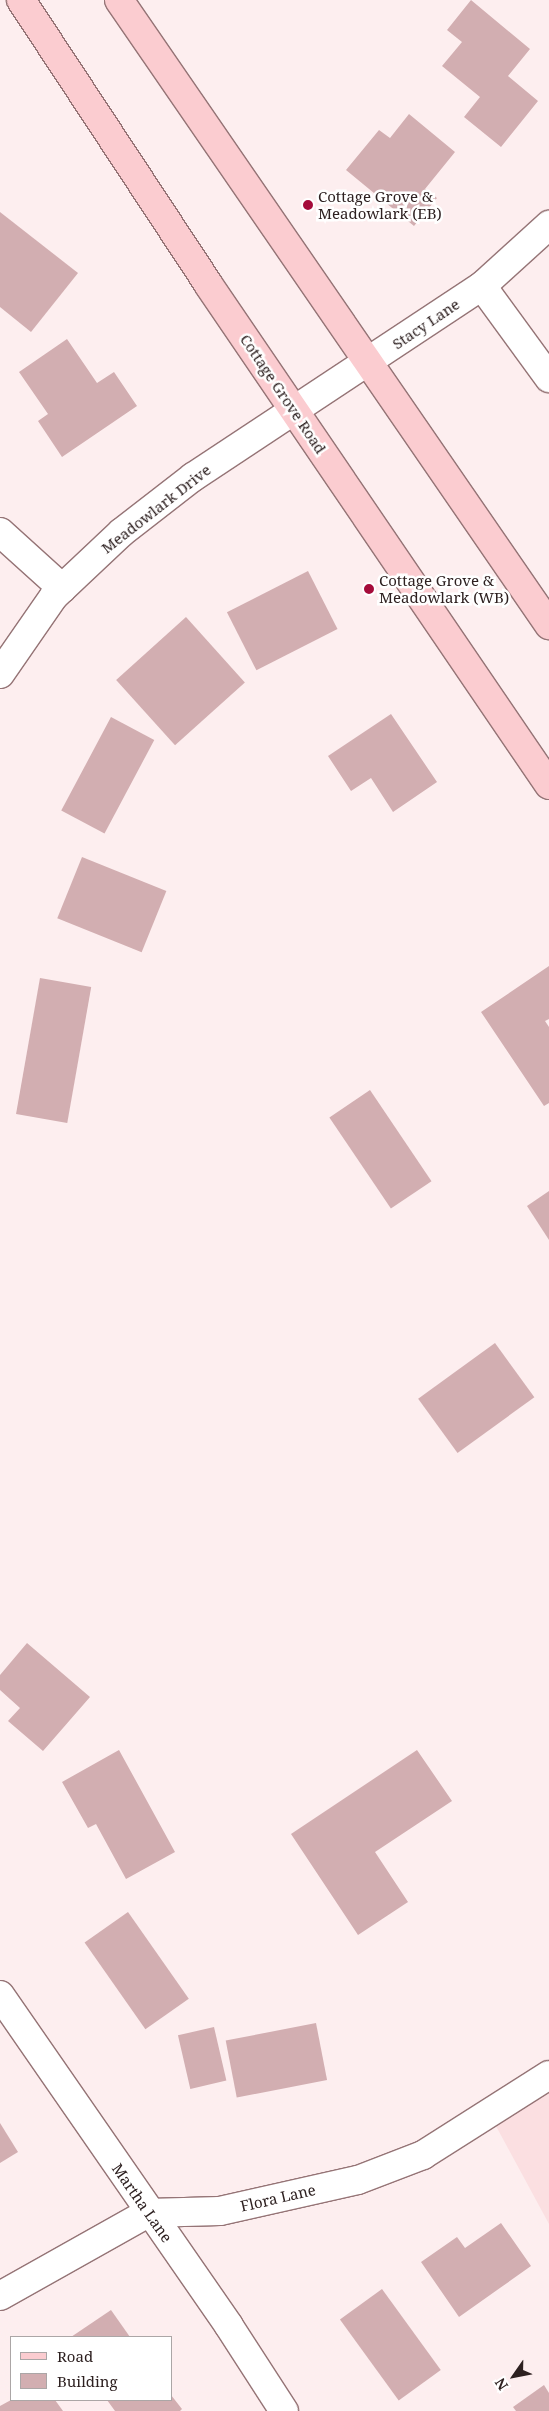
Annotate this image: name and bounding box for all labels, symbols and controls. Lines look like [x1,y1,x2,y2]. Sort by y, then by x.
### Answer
place label: Cottage Grove & Meadowlark (EB) [318,187,442,222]
marker: Cottage Grove & Meadowlark (EB) [302,199,314,211]
street label: Stacy Lane [389,295,463,353]
street label: Cottage Grove Road [236,331,330,457]
street label: Meadowlark Drive [98,461,214,557]
place label: Cottage Grove & Meadowlark (WB) [379,571,509,606]
marker: Cottage Grove & Meadowlark (WB) [363,583,375,595]
street label: Martha Lane [108,2160,176,2246]
street label: Flora Lane [239,2181,317,2215]
legend [10,2336,172,2401]
text: Road [57,2346,93,2366]
north arrow [489,2351,539,2401]
text: Building [57,2371,118,2391]
text: N [490,2375,512,2394]

